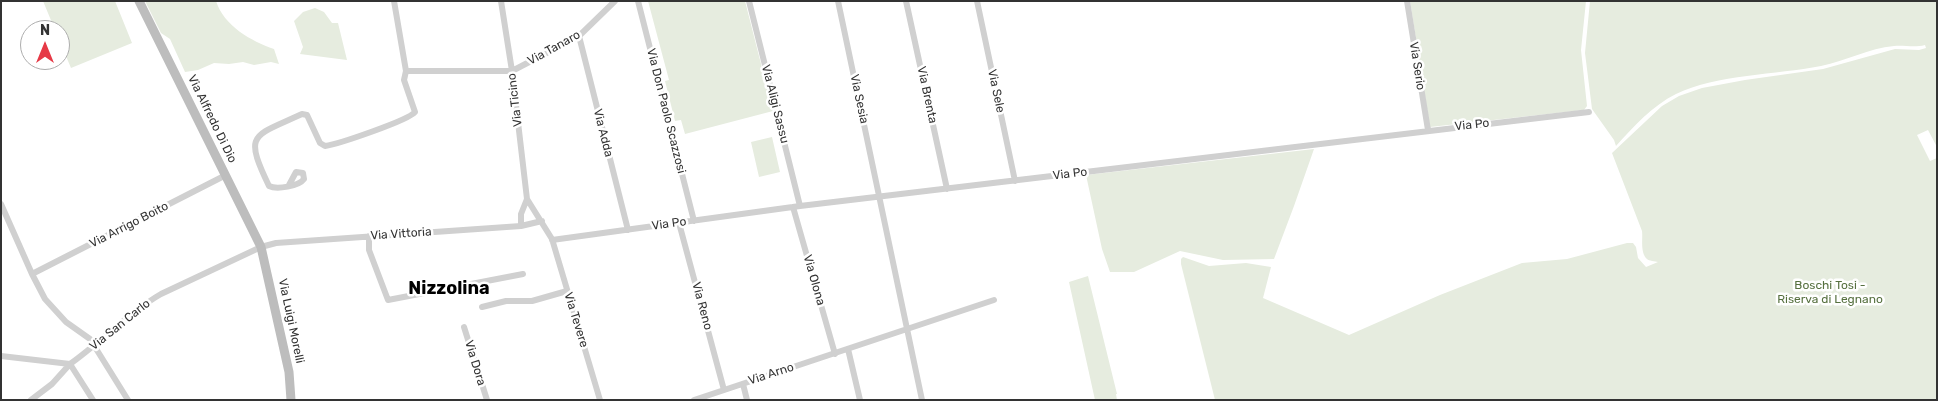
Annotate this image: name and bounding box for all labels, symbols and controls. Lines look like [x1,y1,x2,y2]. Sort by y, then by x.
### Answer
north arrow [20,20,70,70]
text: N [40,22,50,39]
street label: Via Tanaro [525,28,583,68]
street label: Via Serio [1406,41,1428,91]
street label: Via Don Paolo Scazzosi [643,47,689,175]
street label: Via Aligi Sassu [758,63,792,145]
street label: Via Brenta [914,65,940,125]
street label: Via Sele [984,68,1008,114]
street label: Via Ticino [505,72,525,128]
street label: Via Alfredo Di Dio [184,73,240,165]
street label: Via Sesia [847,73,871,125]
street label: Via Adda [590,107,616,159]
street label: Via Po [1454,116,1490,134]
street label: Via Po [1052,165,1088,183]
street label: Via Arrigo Boito [87,199,171,251]
street label: Via Po [651,214,687,234]
street label: Via Vittoria [370,225,432,243]
street label: Via Olona [800,253,828,307]
street label: Via Luigi Morelli [275,277,307,365]
district label: Nizzolina [408,278,490,300]
park label: Boschi Tosi - Riserva di Legnano [1777,279,1883,307]
street label: Via Reno [689,280,715,332]
street label: Via Tevere [561,291,591,349]
street label: Via San Carlo [87,296,153,354]
street label: Via Dora [461,339,489,387]
street label: Via Arno [746,360,796,388]

